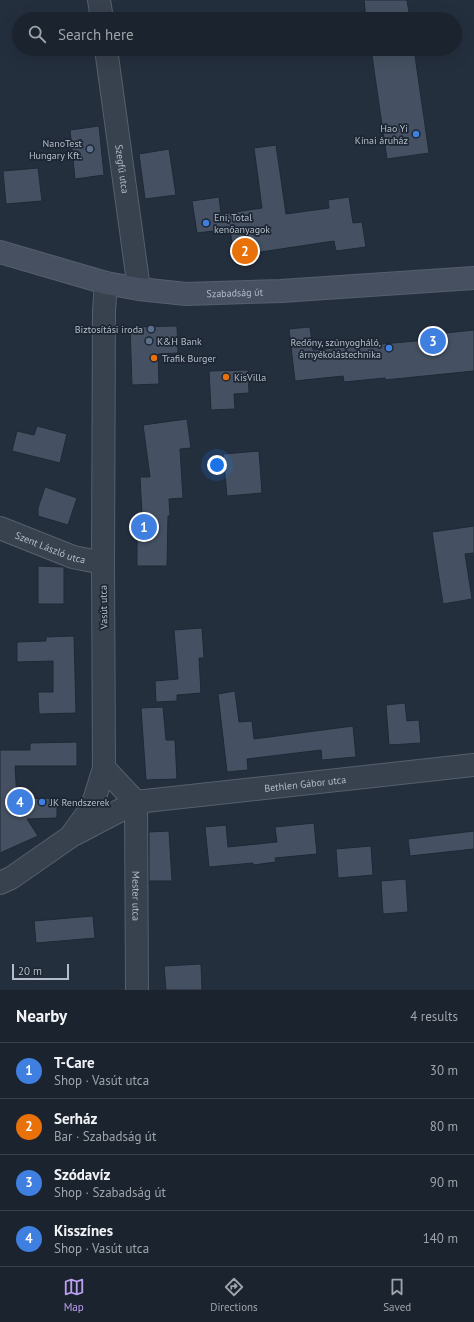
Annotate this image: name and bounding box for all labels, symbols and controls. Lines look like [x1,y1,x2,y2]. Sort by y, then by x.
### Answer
search box [12,12,462,56]
icon: search [26,23,48,45]
text: Search here [58,25,134,44]
place label: Hao Yi Kínai áruház [355,122,408,147]
marker: Hao Yi Kínai áruház [411,129,421,139]
place label: NanoTest Hungary Kft. [29,137,83,162]
marker: NanoTest Hungary Kft. [85,144,95,154]
street label: Szegfű utca [112,144,132,194]
place label: Eni, Total kenőanyagok [214,211,270,236]
marker: Eni, Total kenőanyagok [201,218,211,228]
pin: 2 [232,236,258,266]
street label: Szabadság út [206,286,264,300]
place label: Biztosítási iroda [75,323,143,336]
marker: Biztosítási iroda [146,324,156,334]
pin: 3 [420,326,446,356]
place label: K&H Bank [157,335,202,348]
marker: K&H Bank [144,336,154,346]
place label: Redőny, szúnyogháló, árnyékolástechnika [291,336,381,361]
marker: Redőny, szúnyogháló, árnyékolástechnika [384,343,394,353]
place label: Trafik Burger [162,352,216,365]
marker: Trafik Burger [149,353,159,363]
place label: KisVilla [234,371,266,384]
marker: KisVilla [221,372,231,382]
your location [207,455,227,475]
pin: 1 [131,512,157,542]
street label: Szent László utca [13,529,87,566]
street label: Vasút utca [97,585,110,630]
street label: Bethlen Gábor utca [264,773,347,795]
pin: 4 [7,787,33,817]
place label: JK Rendszerek [49,796,110,809]
marker: JK Rendszerek [37,797,47,807]
street label: Mester utca [129,871,143,921]
scale bar [12,962,69,981]
text: 20 m [18,964,42,978]
text: Nearby [16,1005,67,1027]
text: 4 results [410,1008,458,1025]
text: T-Care [54,1053,95,1072]
text: 1 [25,1062,33,1079]
text: 30 m [430,1062,458,1079]
text: Shop · Vasút utca [54,1072,149,1089]
text: Serház [54,1109,97,1128]
text: 2 [25,1118,33,1135]
text: 80 m [430,1118,458,1135]
text: Bar · Szabadság út [54,1128,156,1145]
text: Szódavíz [54,1165,110,1184]
text: 3 [25,1174,33,1191]
text: 90 m [430,1174,458,1191]
text: Shop · Szabadság út [54,1184,166,1201]
text: Kisszínes [54,1221,113,1240]
text: 4 [25,1230,33,1247]
text: 140 m [423,1230,458,1247]
text: Shop · Vasút utca [54,1240,149,1257]
tab: Map [63,1276,85,1314]
tab: Directions [210,1276,258,1314]
tab: Saved [383,1276,411,1314]

